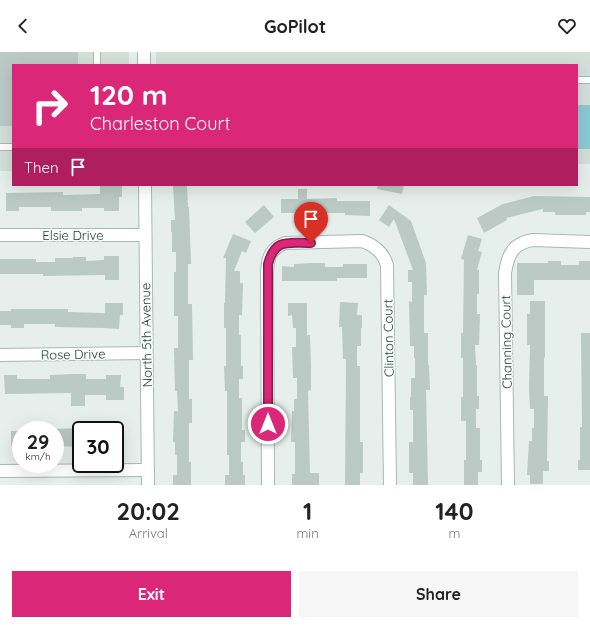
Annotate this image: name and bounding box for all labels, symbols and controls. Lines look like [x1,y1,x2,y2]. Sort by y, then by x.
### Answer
icon: back [12,15,34,37]
text: GoPilot [264,15,326,38]
icon: heart [556,15,578,37]
text: 120 m [90,77,168,112]
icon: right [24,80,76,132]
text: Charleston Court [90,112,231,135]
icon: arrive [67,156,89,178]
text: Then [24,158,59,177]
pin [294,202,328,243]
icon: arrive [300,208,322,230]
street label: Elsie Drive [42,227,104,243]
street label: North 5th Avenue [137,283,155,387]
street label: Channing Court [497,295,515,389]
street label: Clinton Court [379,299,397,377]
street label: Rose Drive [40,345,106,363]
position arrow [247,403,289,445]
speed limit sign: 30 [72,421,124,473]
text: 29 [27,429,49,454]
text: km/h [25,450,51,463]
text: 20:02 [117,496,180,526]
text: 1 [303,496,312,526]
text: 140 [435,496,473,526]
text: Arrival [129,525,168,541]
text: min [297,525,319,541]
text: m [448,525,460,541]
button: Exit [12,571,291,617]
button: Share [299,571,578,617]

